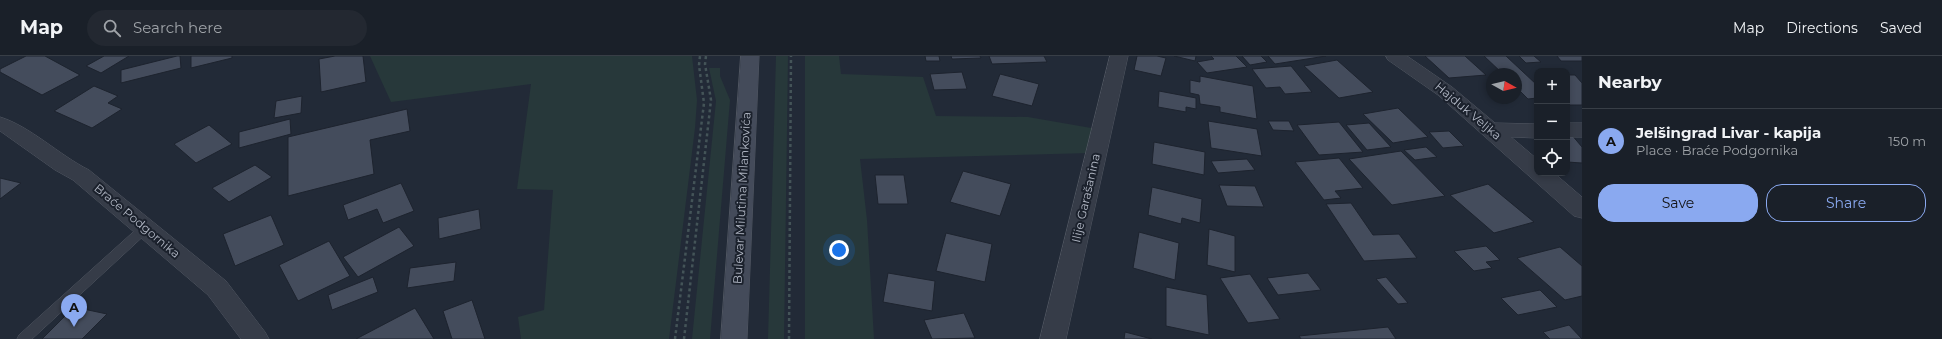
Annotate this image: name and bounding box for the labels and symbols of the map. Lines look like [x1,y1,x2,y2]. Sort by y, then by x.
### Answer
north arrow [1486,68,1522,104]
street label: Hajduk Veljka [1432,78,1505,143]
street label: Bulevar Milutina Milankovića [730,112,753,284]
street label: Ilije Garašanina [1068,152,1103,244]
street label: Braće Podgornika [91,180,183,261]
your location [829,240,849,260]
pin: A [61,294,87,327]

